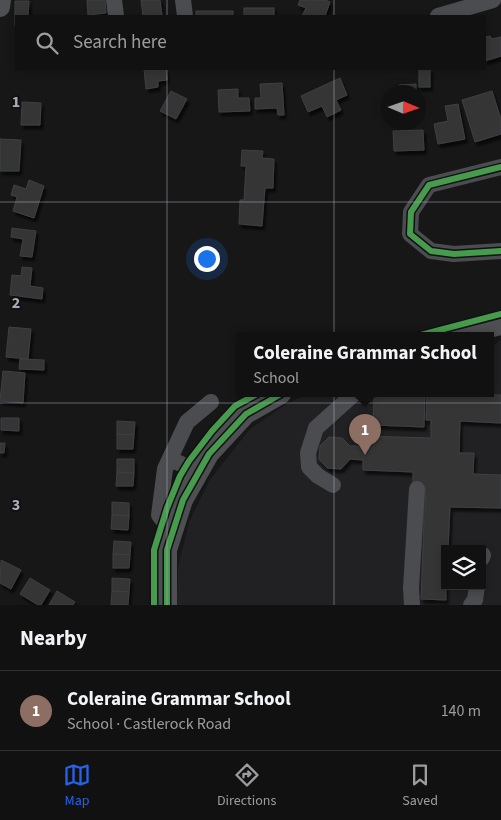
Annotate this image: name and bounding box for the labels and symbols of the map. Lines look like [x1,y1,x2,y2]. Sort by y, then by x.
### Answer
north arrow [381,85,426,130]
text: 1 [12,91,20,113]
your location [194,246,220,272]
text: 2 [12,292,20,314]
pin: 1 [349,414,381,455]
text: 3 [12,494,20,516]

